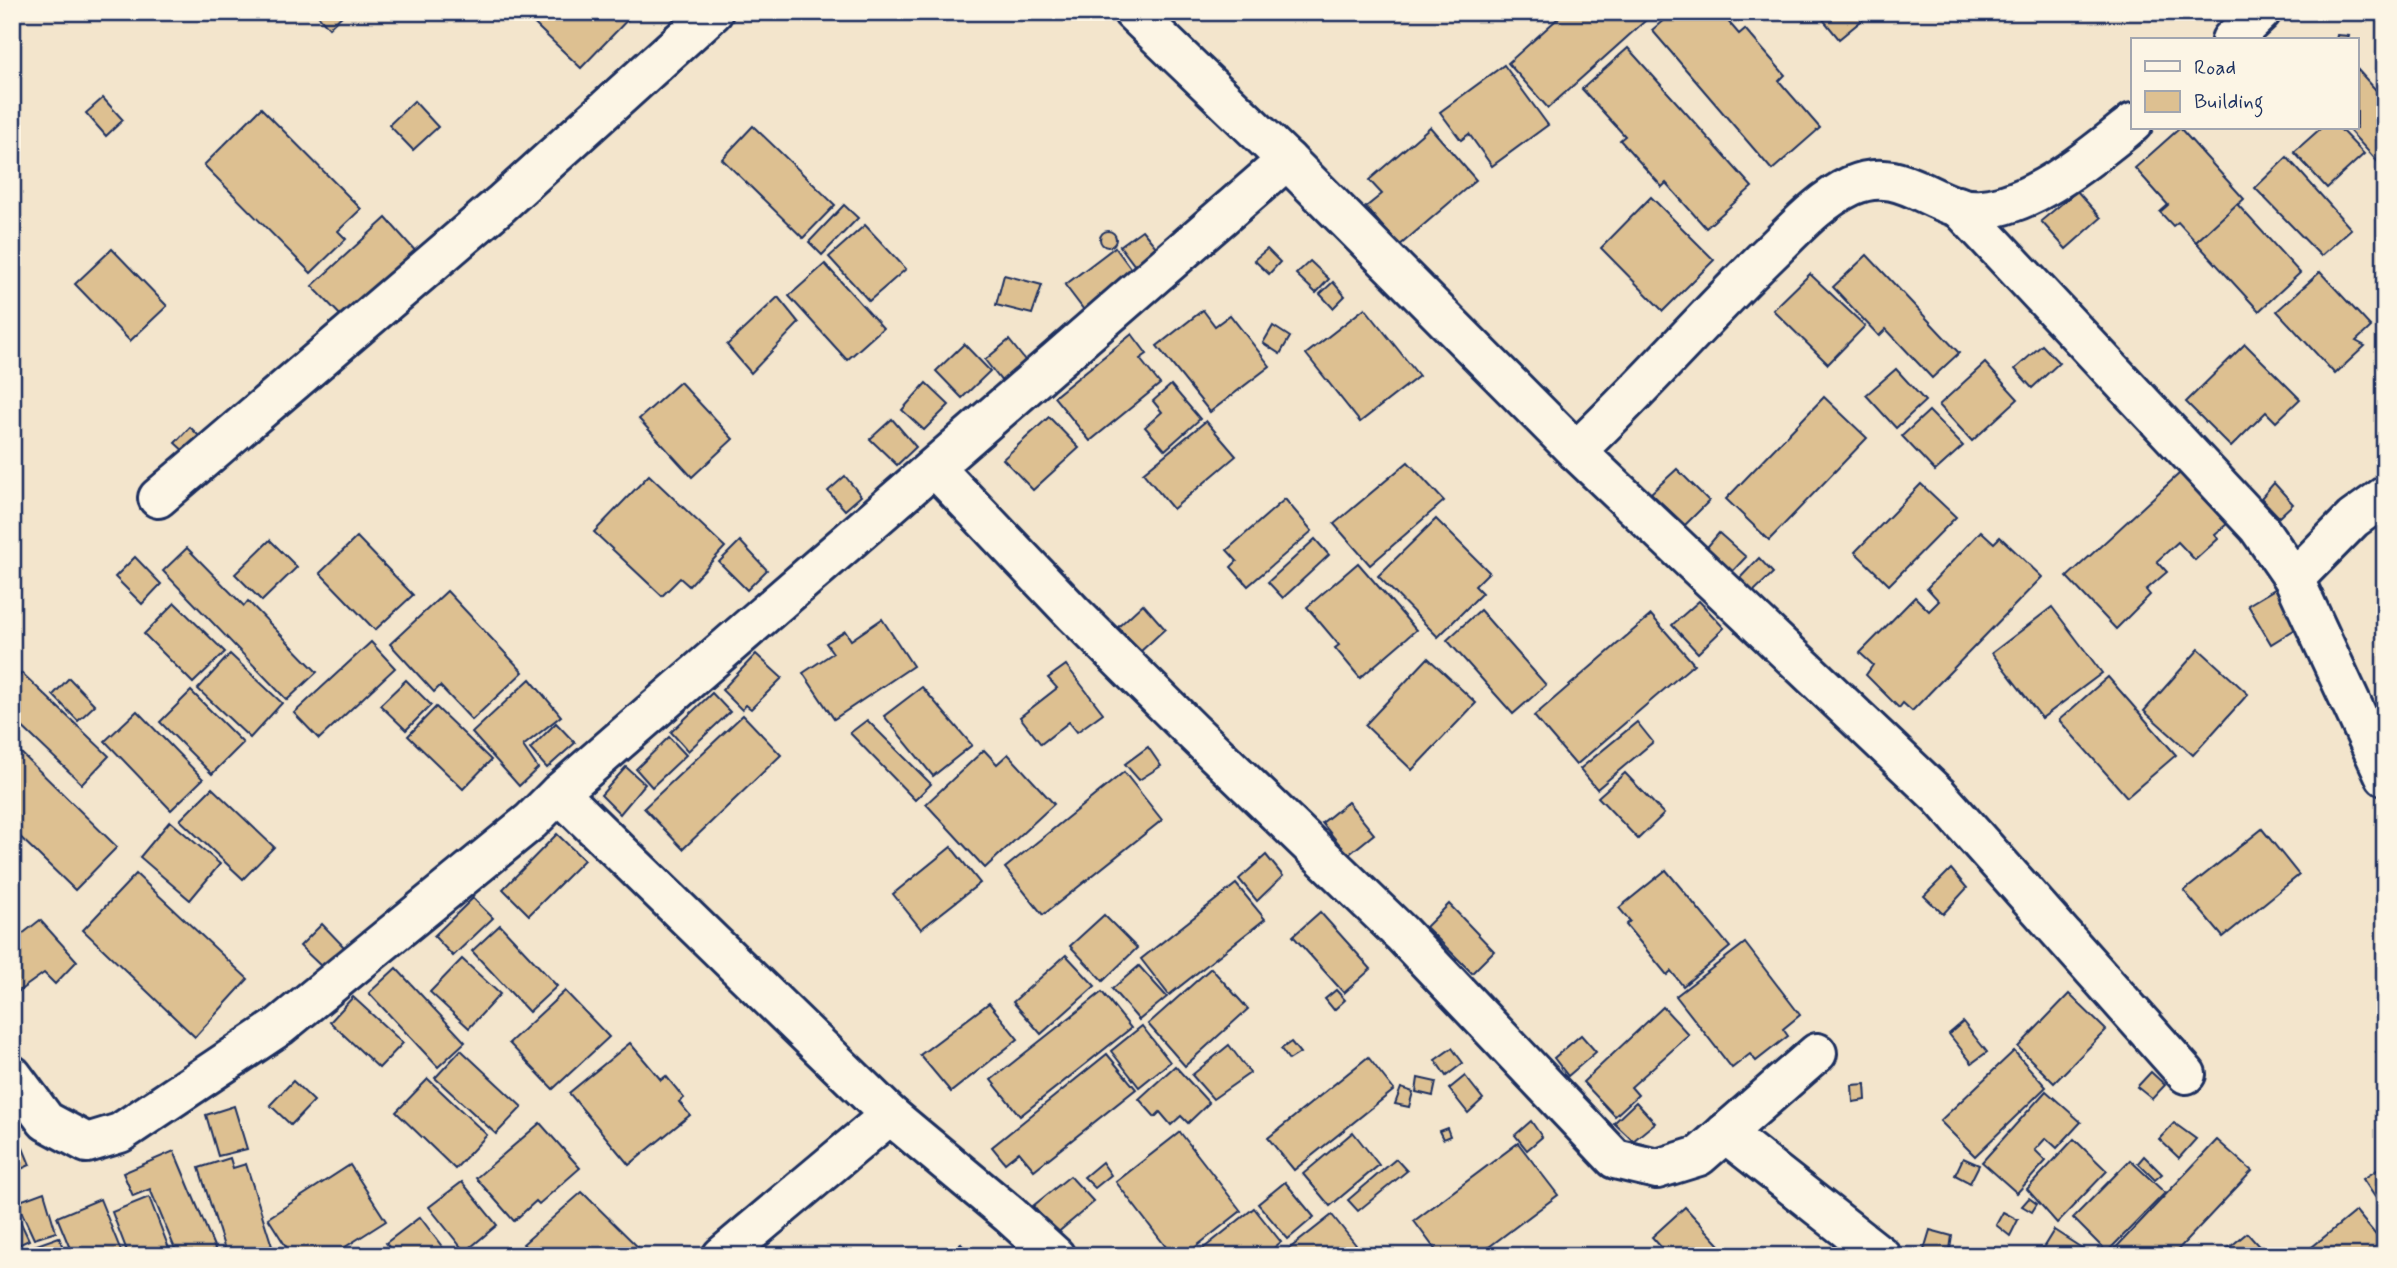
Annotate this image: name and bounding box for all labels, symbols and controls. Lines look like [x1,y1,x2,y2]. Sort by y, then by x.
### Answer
legend [2131,38,2358,130]
text: Road [2194,54,2236,82]
text: Building [2194,88,2264,118]

